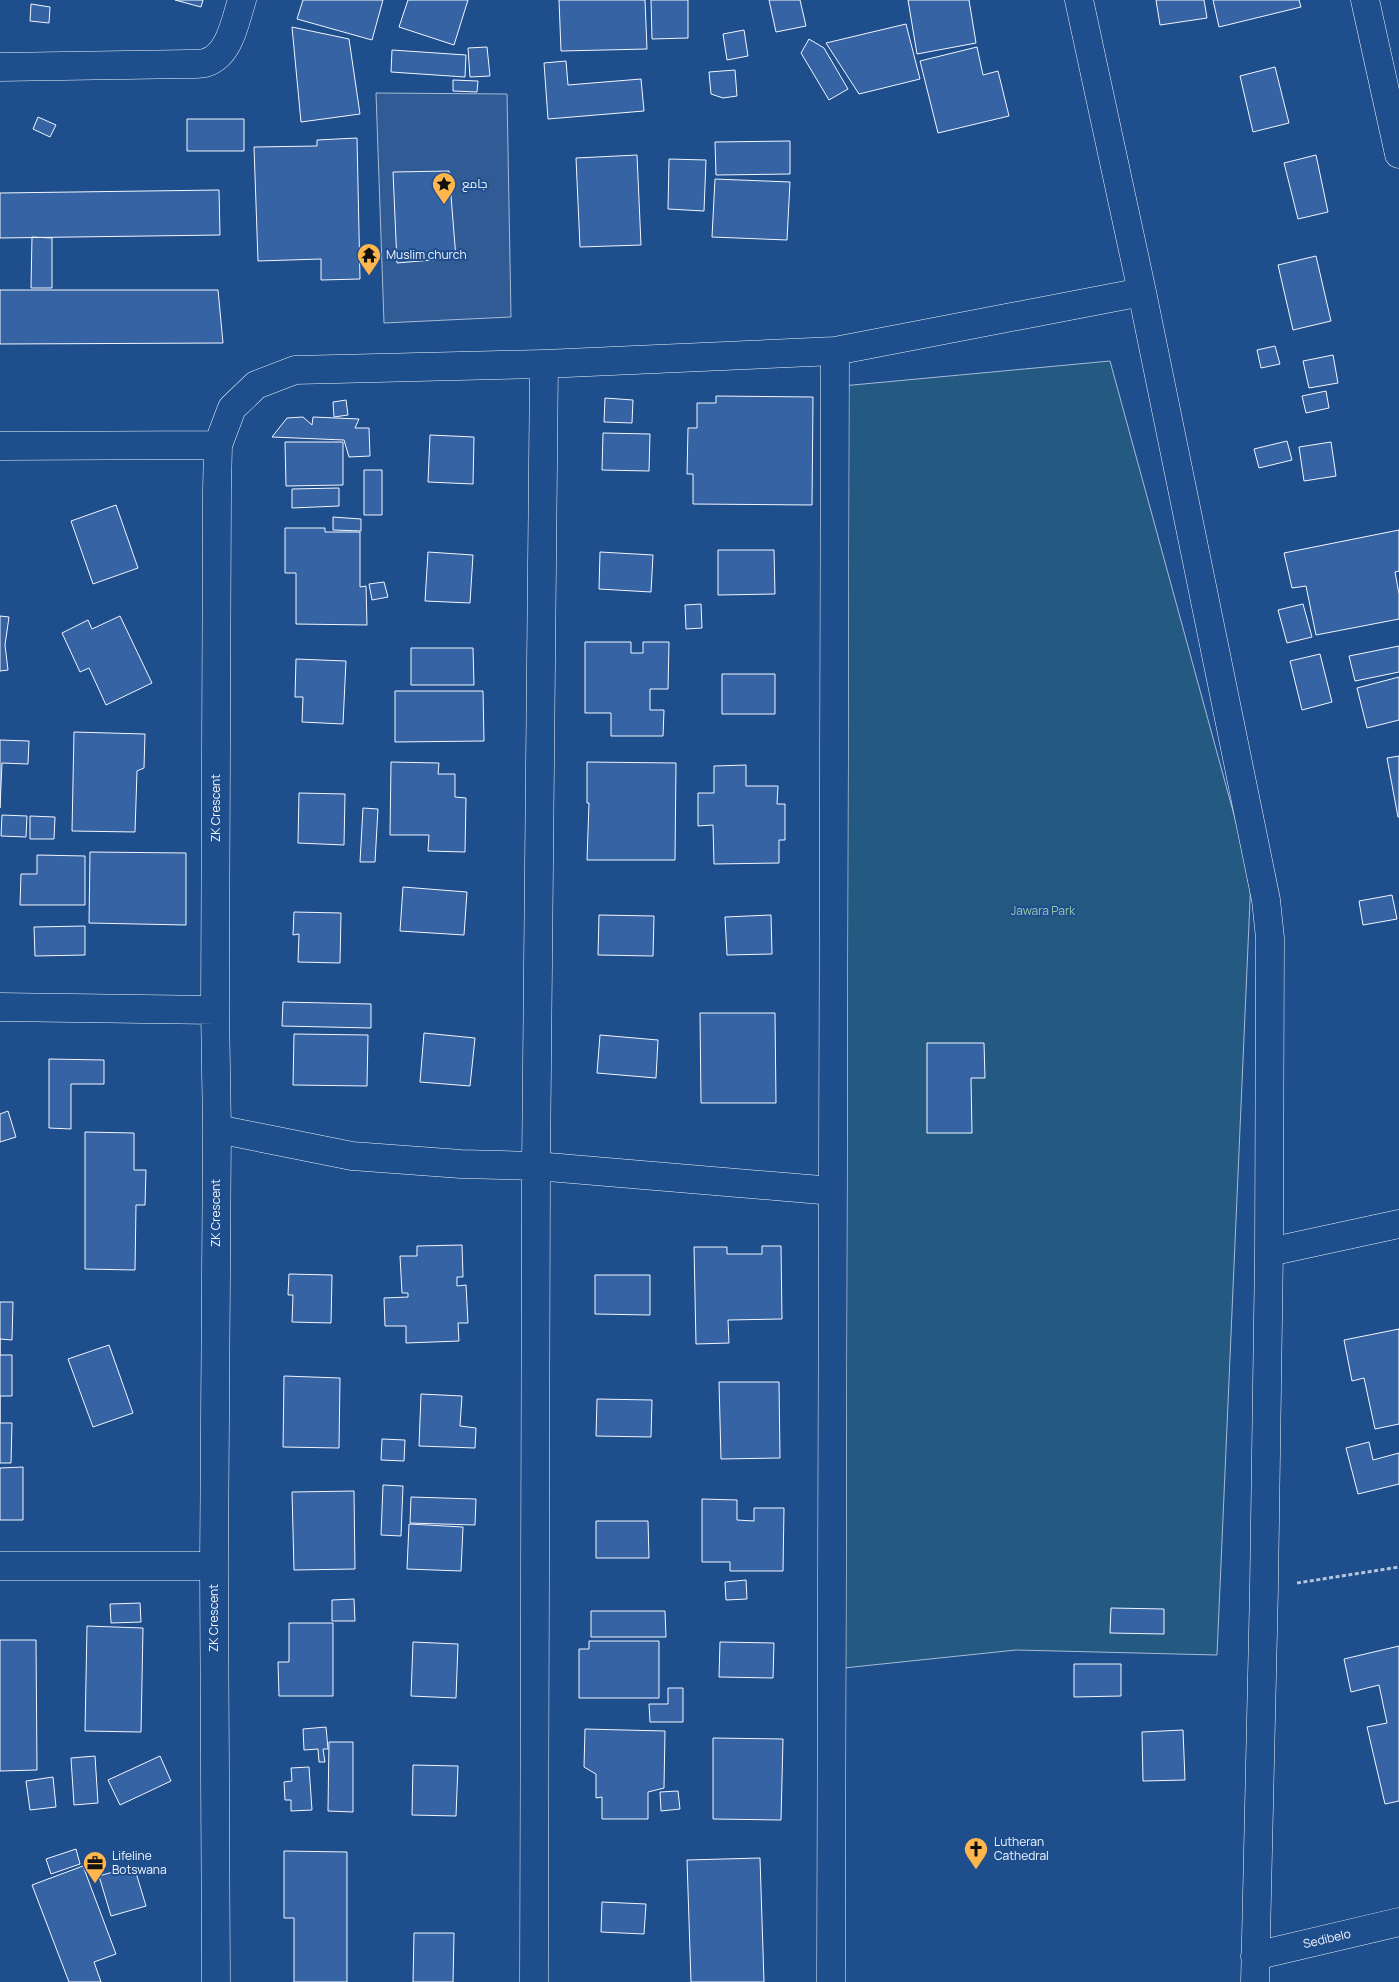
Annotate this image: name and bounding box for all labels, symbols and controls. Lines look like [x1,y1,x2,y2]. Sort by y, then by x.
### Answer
place icon: جامع [431,171,457,205]
place label: جامع [462,175,487,192]
temple icon: Muslim church [356,242,382,276]
place label: Muslim church [386,246,467,263]
street label: ZK Crescent [207,774,224,842]
park label: Jawara Park [1011,902,1076,919]
street label: ZK Crescent [207,1179,224,1247]
street label: ZK Crescent [205,1584,222,1652]
place label: Lutheran Cathedral [994,1833,1049,1864]
church icon: Lutheran Cathedral [963,1836,989,1870]
place label: Lifeline Botswana [112,1847,167,1878]
office icon: Lifeline Botswana [82,1850,108,1884]
street label: Sedibelo [1301,1925,1352,1952]

